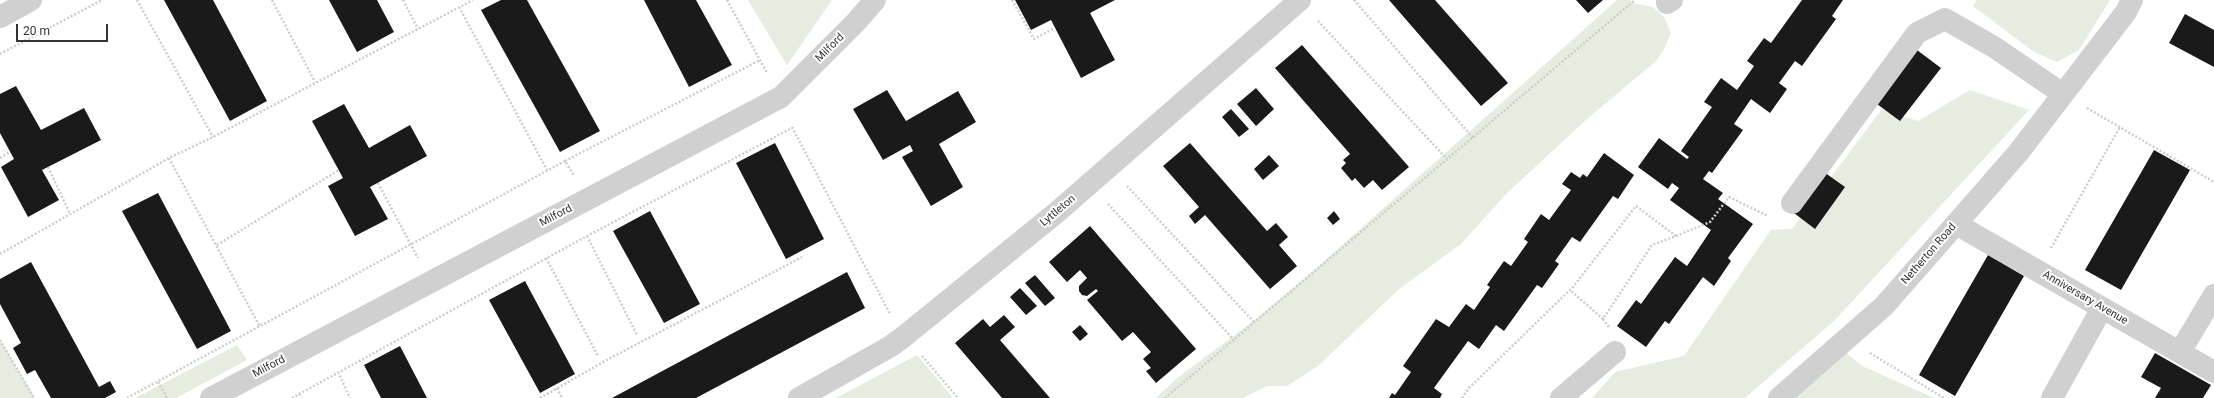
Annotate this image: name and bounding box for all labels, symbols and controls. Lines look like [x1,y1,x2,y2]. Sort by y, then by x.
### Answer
scale bar [18,16,110,42]
text: 20 m [23,24,50,38]
street label: Milford [813,31,847,65]
street label: Lyttleton [1038,192,1078,230]
street label: Milford [538,202,574,230]
street label: Netherton Road [1899,221,1959,287]
street label: Anniversary Avenue [2040,268,2130,328]
street label: Milford [251,353,287,381]

